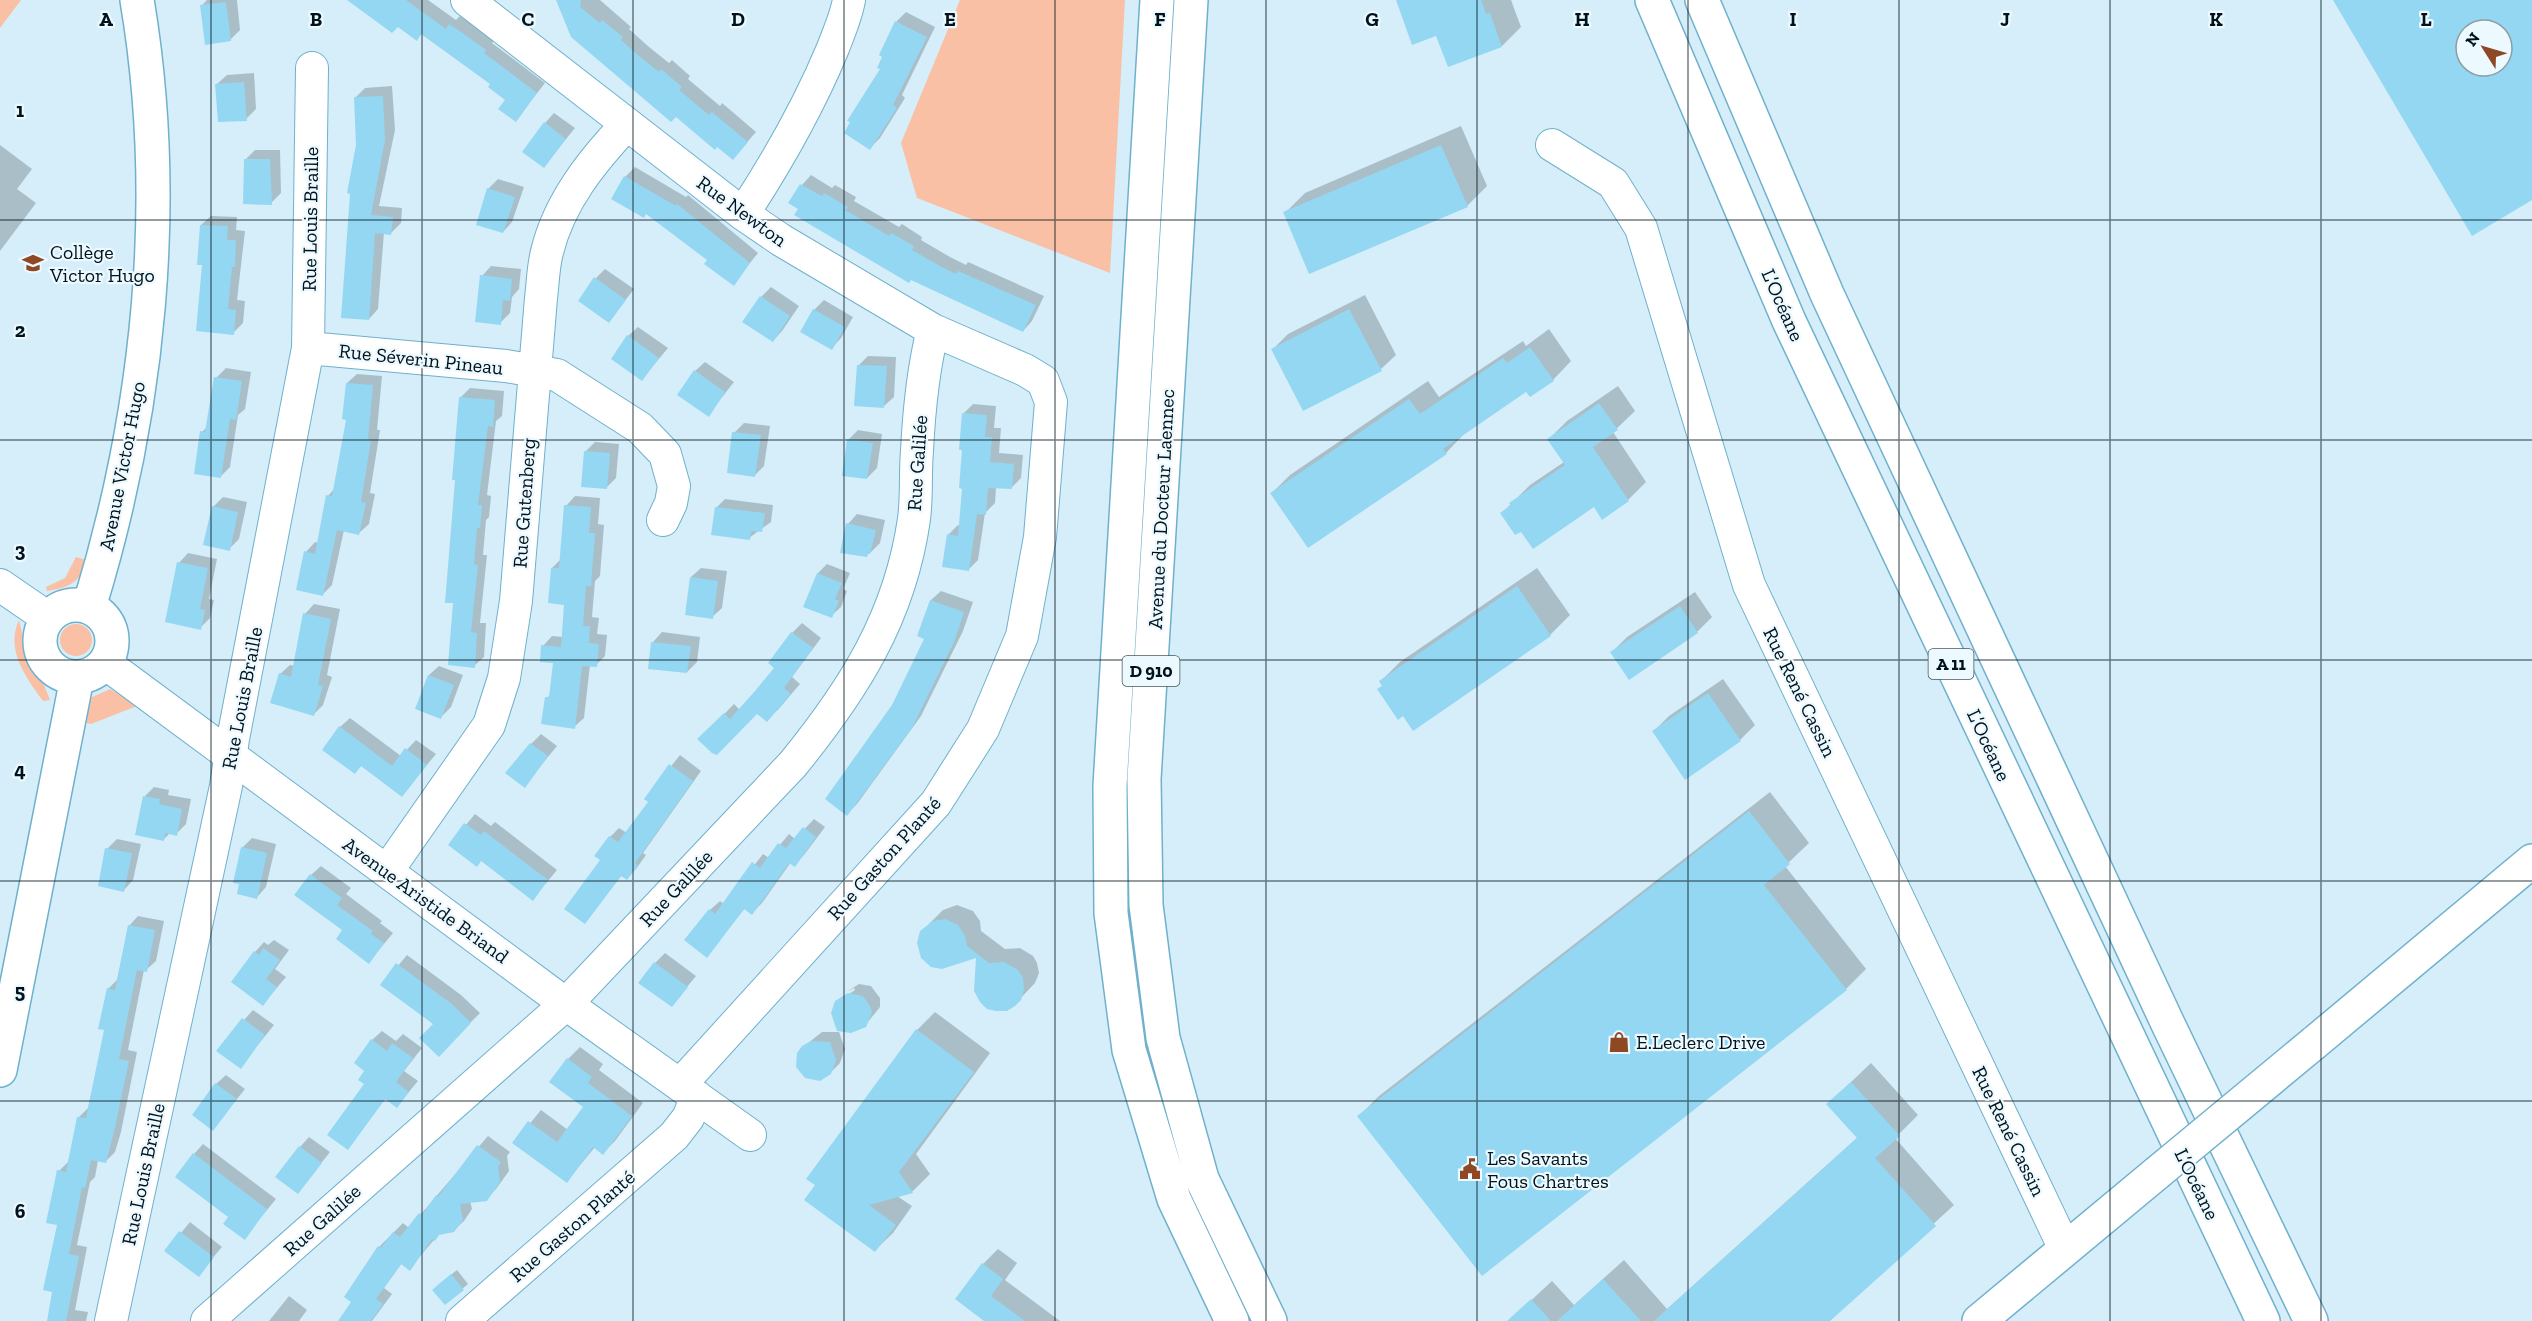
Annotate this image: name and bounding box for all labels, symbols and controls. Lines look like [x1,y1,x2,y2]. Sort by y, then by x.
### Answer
text: A [99,7,113,31]
text: B [310,7,322,31]
text: C [522,7,535,31]
text: D [731,7,745,31]
text: E [944,7,956,31]
text: F [1154,7,1166,31]
text: G [1365,7,1379,31]
text: H [1574,7,1590,31]
text: I [1789,7,1797,31]
text: J [2000,7,2010,31]
text: K [2209,7,2223,31]
text: L [2420,7,2432,31]
north arrow [2454,18,2514,78]
text: N [2461,29,2484,50]
text: 1 [16,98,24,122]
street label: Rue Louis Braille [297,147,323,291]
street label: Rue Newton [692,170,792,252]
place label: Collège Victor Hugo [49,240,155,287]
school or university icon: Collège Victor Hugo [21,251,45,275]
street label: L’Océane [1756,265,1810,345]
text: 2 [15,318,26,342]
street label: Rue Séverin Pineau [338,338,504,380]
street label: Avenue Victor Hugo [94,379,150,553]
street label: Avenue du Docteur Laennec [1143,388,1179,630]
street label: Rue Galilée [902,414,932,512]
street label: Rue Gutenberg [507,437,541,569]
text: 3 [15,538,26,562]
street label: Rue René Cassin [1758,623,1842,761]
street label: Rue Louis Braille [216,625,268,771]
road number: A 11 [1928,649,1974,679]
road number: D 910 [1122,656,1180,686]
street label: L’Océane [1962,705,2016,785]
text: 4 [14,758,26,782]
street label: Rue Gaston Planté [822,791,946,925]
street label: Avenue Aristide Briand [338,832,514,968]
street label: Rue Galilée [634,845,718,931]
text: 5 [15,979,25,1003]
shop icon: E.Leclerc Drive [1607,1030,1631,1054]
place label: E.Leclerc Drive [1636,1030,1766,1054]
street label: Rue René Cassin [1967,1062,2051,1200]
street label: Rue Louis Braille [116,1101,170,1247]
street label: L’Océane [2169,1144,2225,1224]
place label: Les Savants Fous Chartres [1487,1146,1609,1193]
public building icon: Les Savants Fous Chartres [1458,1157,1482,1181]
street label: Rue Gaston Planté [504,1165,640,1287]
street label: Rue Galilée [278,1179,366,1261]
text: 6 [15,1199,26,1223]

